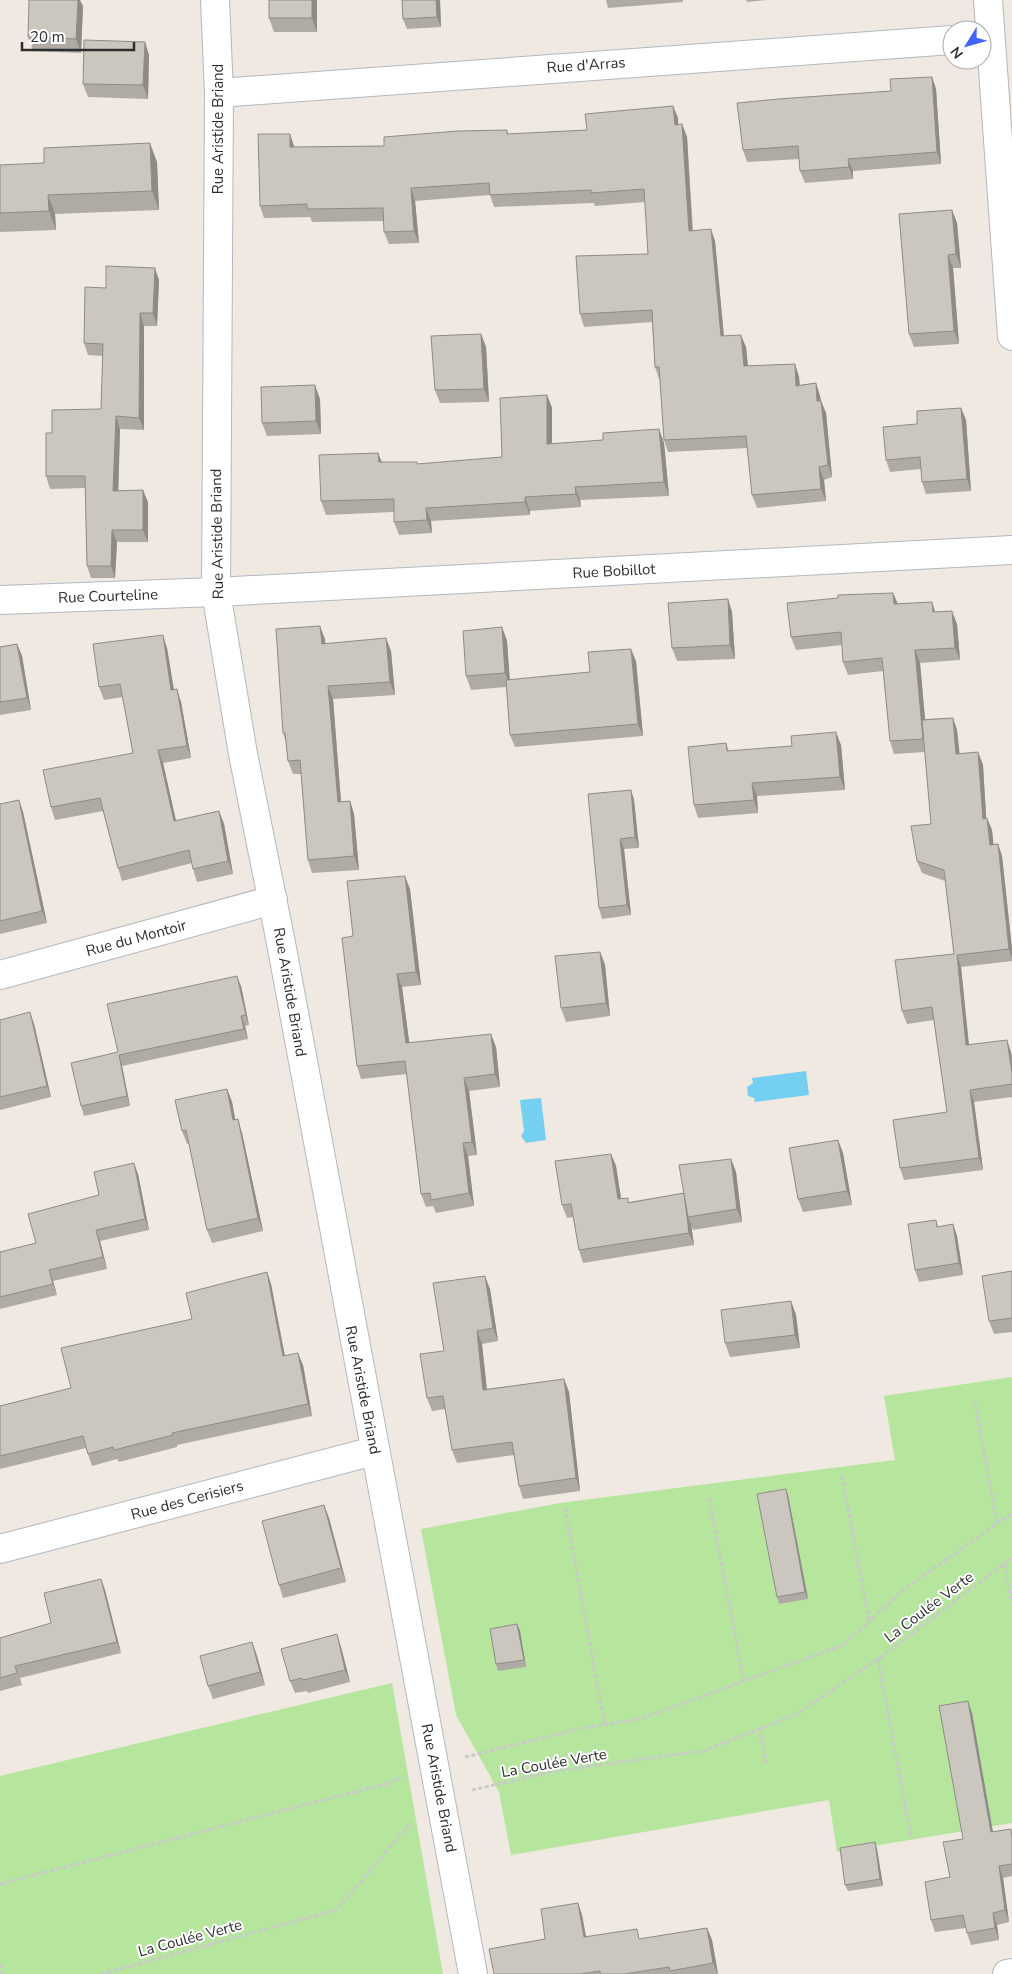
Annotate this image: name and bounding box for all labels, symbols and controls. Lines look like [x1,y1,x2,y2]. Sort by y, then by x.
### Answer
scale bar [22,20,135,52]
north arrow [942,20,992,70]
text: 20 m [30,27,65,47]
text: N [946,43,968,62]
street label: Rue d'Arras [546,52,626,78]
street label: Rue Aristide Briand [208,64,228,194]
street label: Rue Aristide Briand [206,468,228,600]
street label: Rue Bobillot [572,559,657,583]
street label: Rue Courteline [58,584,158,608]
street label: Rue du Montoir [83,915,189,961]
street label: Rue Aristide Briand [269,926,311,1058]
street label: Rue Aristide Briand [341,1324,385,1456]
street label: Rue des Cerisiers [129,1475,245,1525]
street label: La Coulée Verte [880,1567,978,1647]
street label: Rue Aristide Briand [417,1722,461,1854]
street label: La Coulée Verte [500,1744,608,1782]
street label: La Coulée Verte [136,1915,244,1961]

